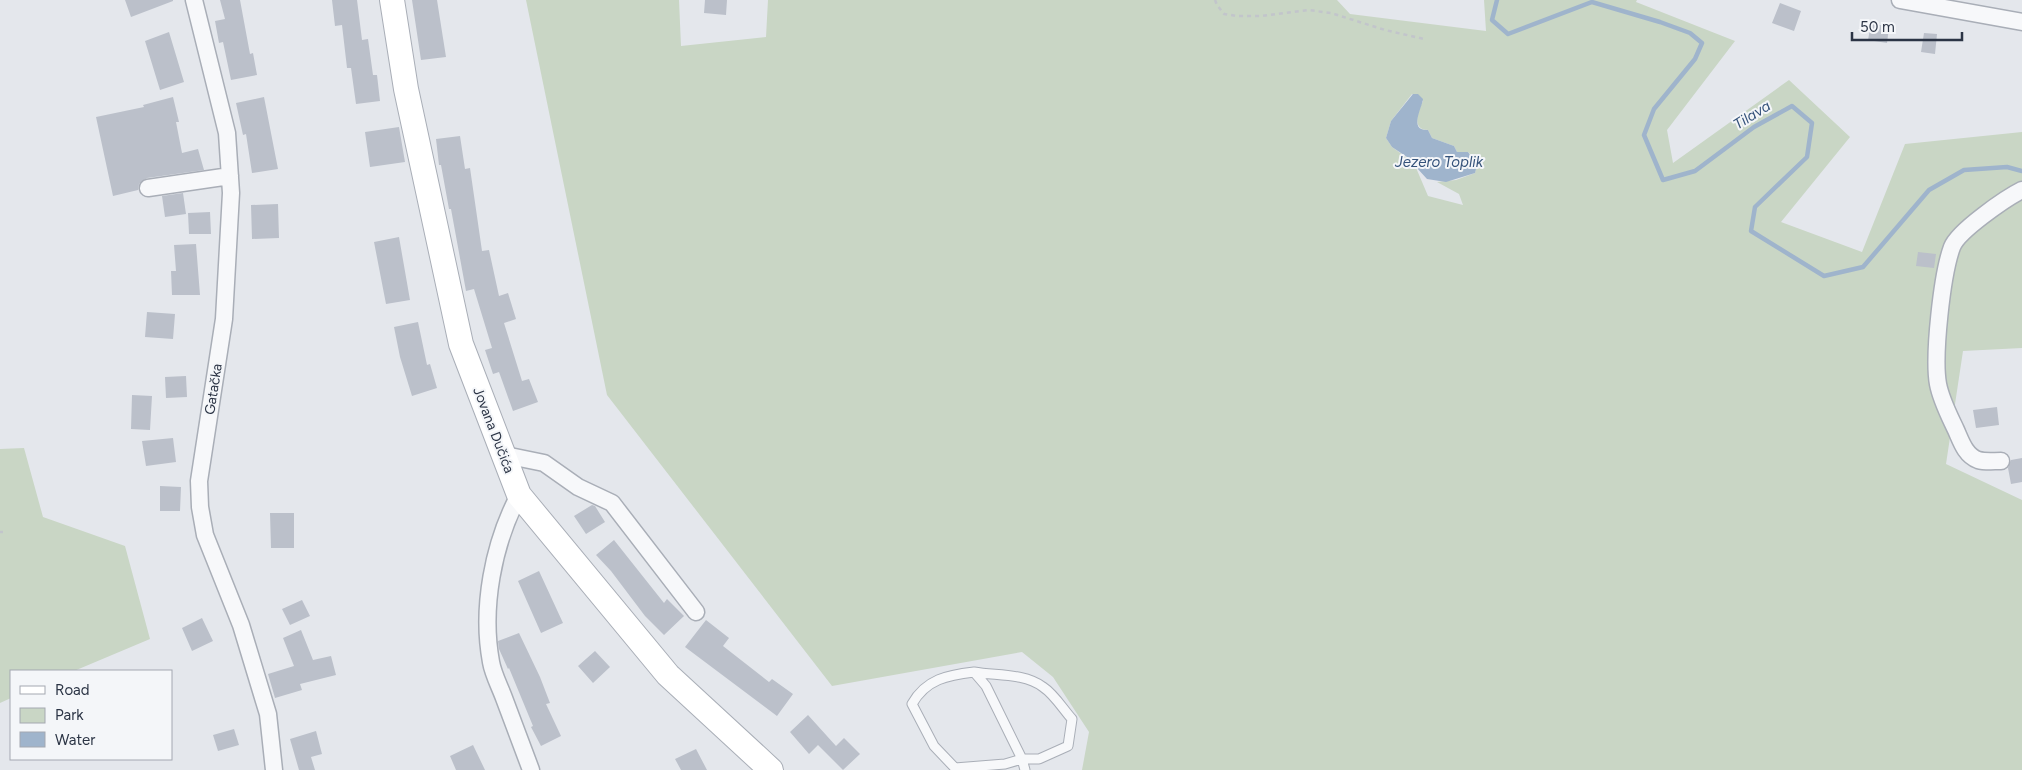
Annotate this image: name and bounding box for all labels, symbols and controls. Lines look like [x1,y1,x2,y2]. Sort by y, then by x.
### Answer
scale bar [1852,10,1962,42]
text: 50 m [1860,18,1895,36]
water label: Tilava [1730,97,1774,133]
water label: Jezero Toplik [1394,153,1484,171]
street label: Gatačka [201,362,226,416]
street label: Jovana Dučića [469,385,518,476]
legend [10,670,172,760]
text: Road [55,681,90,699]
text: Park [55,706,84,724]
text: Water [55,731,95,749]

